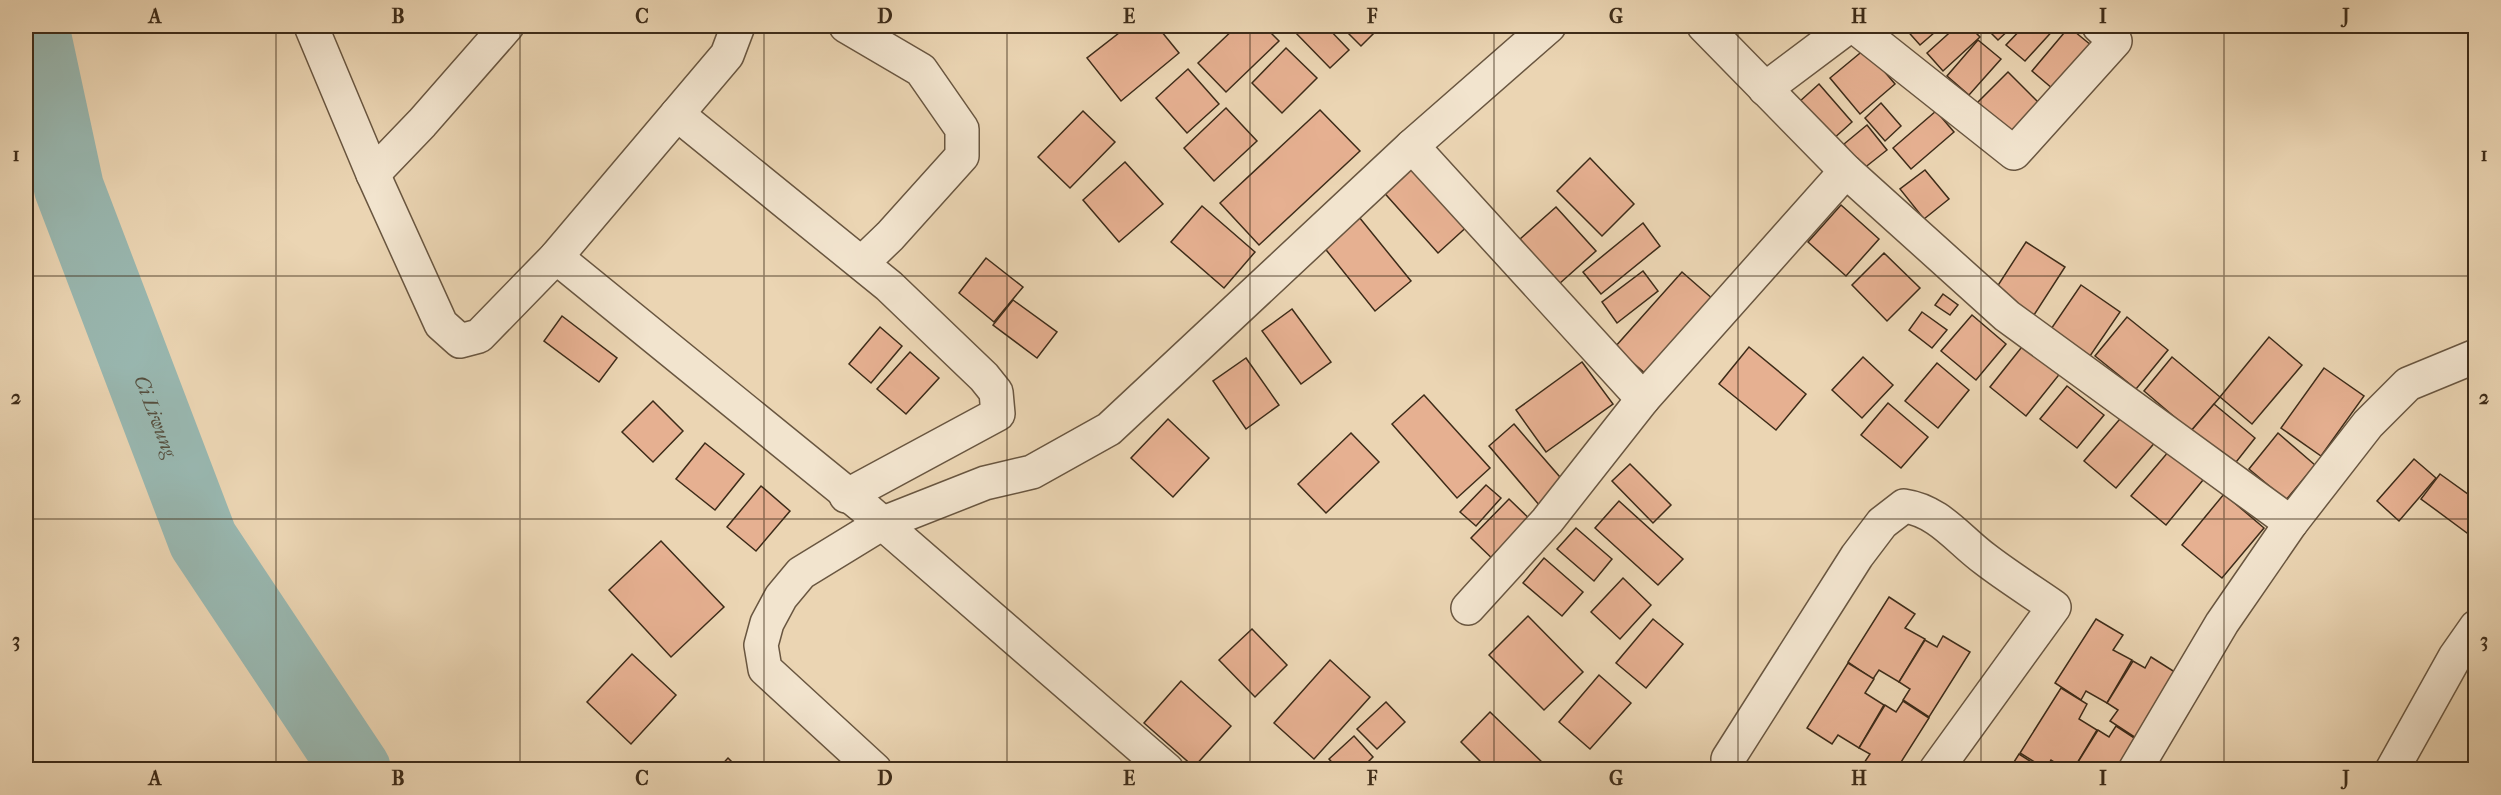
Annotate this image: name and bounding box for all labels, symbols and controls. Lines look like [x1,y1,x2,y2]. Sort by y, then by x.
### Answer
text: A [147,5,163,28]
text: B [391,5,405,28]
text: C [635,5,649,28]
text: D [877,5,893,28]
text: E [1123,5,1135,28]
text: F [1366,5,1378,28]
text: G [1609,5,1623,28]
text: H [1851,5,1867,28]
text: I [2099,5,2107,28]
text: J [2340,5,2350,28]
text: 1 [12,143,20,166]
text: 1 [2480,143,2488,166]
water label: Ci Liwung [129,372,182,462]
text: 2 [11,386,21,409]
text: 2 [2479,386,2489,409]
text: 3 [12,629,20,652]
text: 3 [2480,629,2488,652]
text: A [147,767,163,790]
text: B [391,767,405,790]
text: C [635,767,649,790]
text: D [877,767,893,790]
text: E [1123,767,1135,790]
text: F [1366,767,1378,790]
text: G [1609,767,1623,790]
text: H [1851,767,1867,790]
text: I [2099,767,2107,790]
text: J [2340,767,2350,790]

